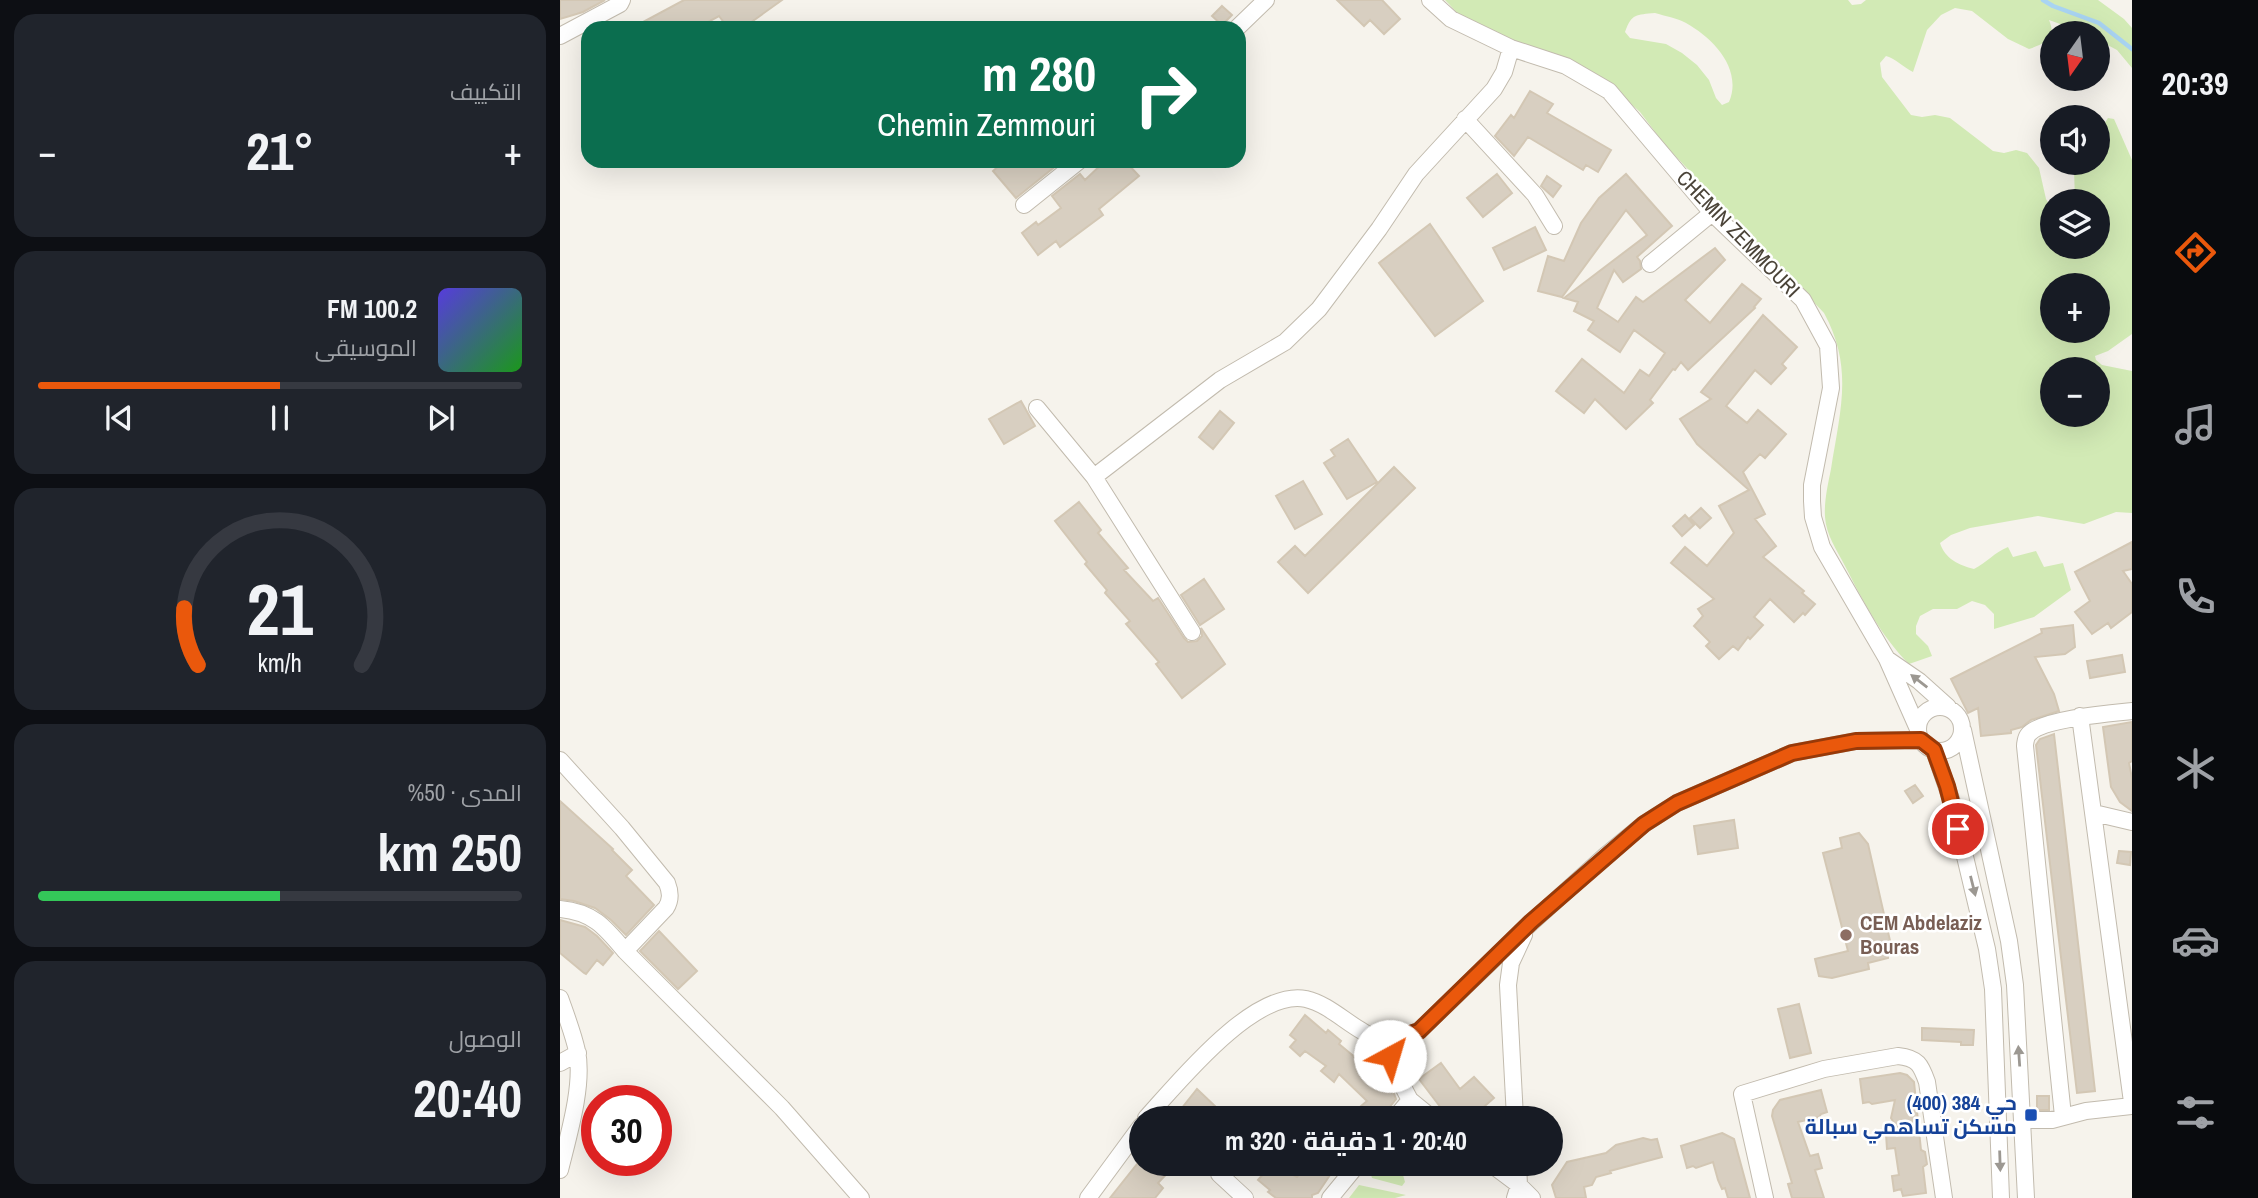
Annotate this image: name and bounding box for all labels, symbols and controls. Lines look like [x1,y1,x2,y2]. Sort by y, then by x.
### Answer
north arrow [2040,21,2110,91]
map controls [2040,21,2110,427]
text: 280 m [982,40,1096,106]
icon: right [1120,49,1211,140]
text: 20:39 [2161,62,2229,105]
text: التكييف [450,76,522,107]
text: Chemin Zemmouri [877,103,1096,146]
button: sound [2040,105,2110,175]
text: 21° [246,116,314,186]
text: − [38,126,56,177]
text: + [504,126,522,177]
street label: CHEMIN ZEMMOURI [1670,164,1807,304]
button: layers [2040,189,2110,259]
icon: directions [2171,228,2220,277]
button: + [2040,273,2110,343]
text: 100.2 FM [327,291,417,326]
text: الموسيقى [315,332,417,363]
button: − [2040,357,2110,427]
icon: previous [100,399,138,437]
icon: pause [261,399,299,437]
icon: next [422,399,460,437]
icon: music [2171,400,2220,449]
text: 21 [247,560,314,658]
icon: phone [2171,572,2220,621]
text: km/h [258,646,302,680]
one-way arrow [1910,674,1928,689]
icon: climate [2171,744,2220,793]
text: المدى · 50% [408,777,522,808]
pin [1928,799,1988,859]
icon: arrive [1939,810,1977,848]
text: 250 km [377,817,522,887]
one-way arrow [1968,875,1979,897]
place label: CEM Abdelaziz Bouras [1860,908,1982,961]
icon: car [2171,916,2220,965]
marker: CEM Abdelaziz Bouras [1838,927,1854,943]
position arrow [1353,1019,1427,1093]
text: الوصول [449,1023,522,1054]
one-way arrow [2014,1045,2025,1067]
text: 20:40 [413,1063,522,1133]
speed limit sign: 30 [581,1085,672,1176]
place label: حي 384 (400) مسكن تساهمي سبالة [1805,1088,2017,1144]
icon: filters [2171,1088,2220,1137]
marker: حي 384 (400) مسكن تساهمي سبالة [2023,1107,2039,1123]
text: 20:40 · 1 دقيقة · 320 m [1225,1123,1467,1158]
one-way arrow [1994,1150,2005,1172]

